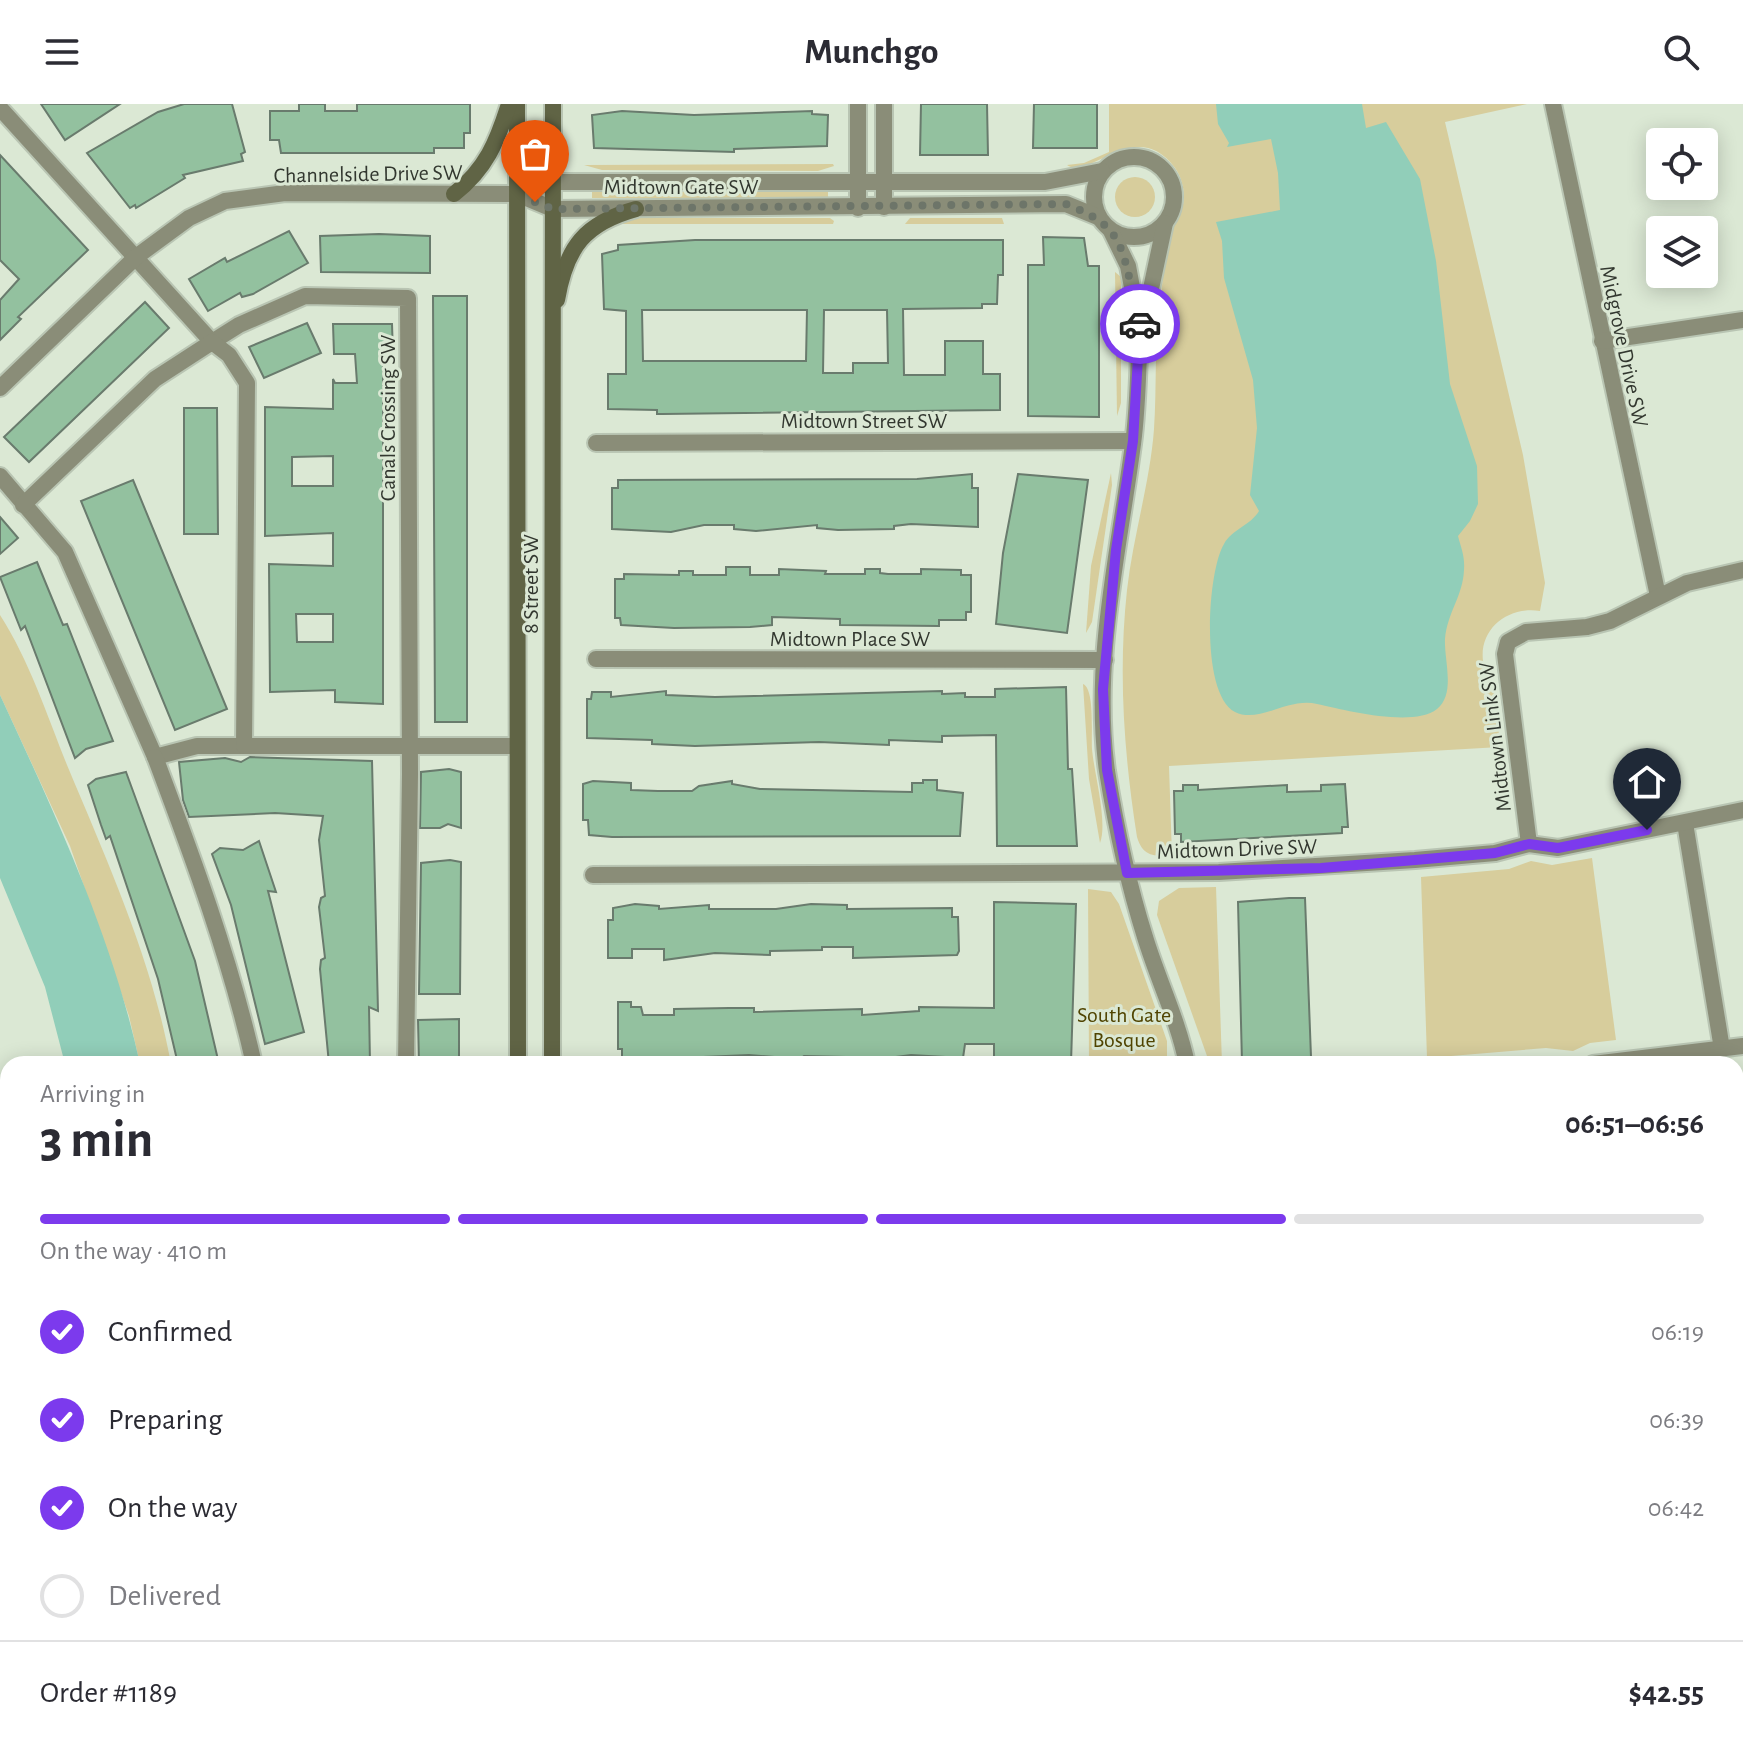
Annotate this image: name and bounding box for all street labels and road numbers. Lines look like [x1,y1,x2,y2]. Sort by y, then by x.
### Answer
street label: Channelside Drive SW [273,161,463,187]
street label: Midtown Gate SW [604,176,759,198]
street label: Midgrove Drive SW [1596,263,1652,429]
street label: Canals Crossing SW [377,334,399,501]
street label: Midtown Street SW [781,410,948,432]
street label: 8 Street SW [520,534,542,634]
street label: Midtown Place SW [770,628,931,650]
street label: Midtown Link SW [1475,660,1515,813]
street label: Midtown Drive SW [1156,835,1318,863]

